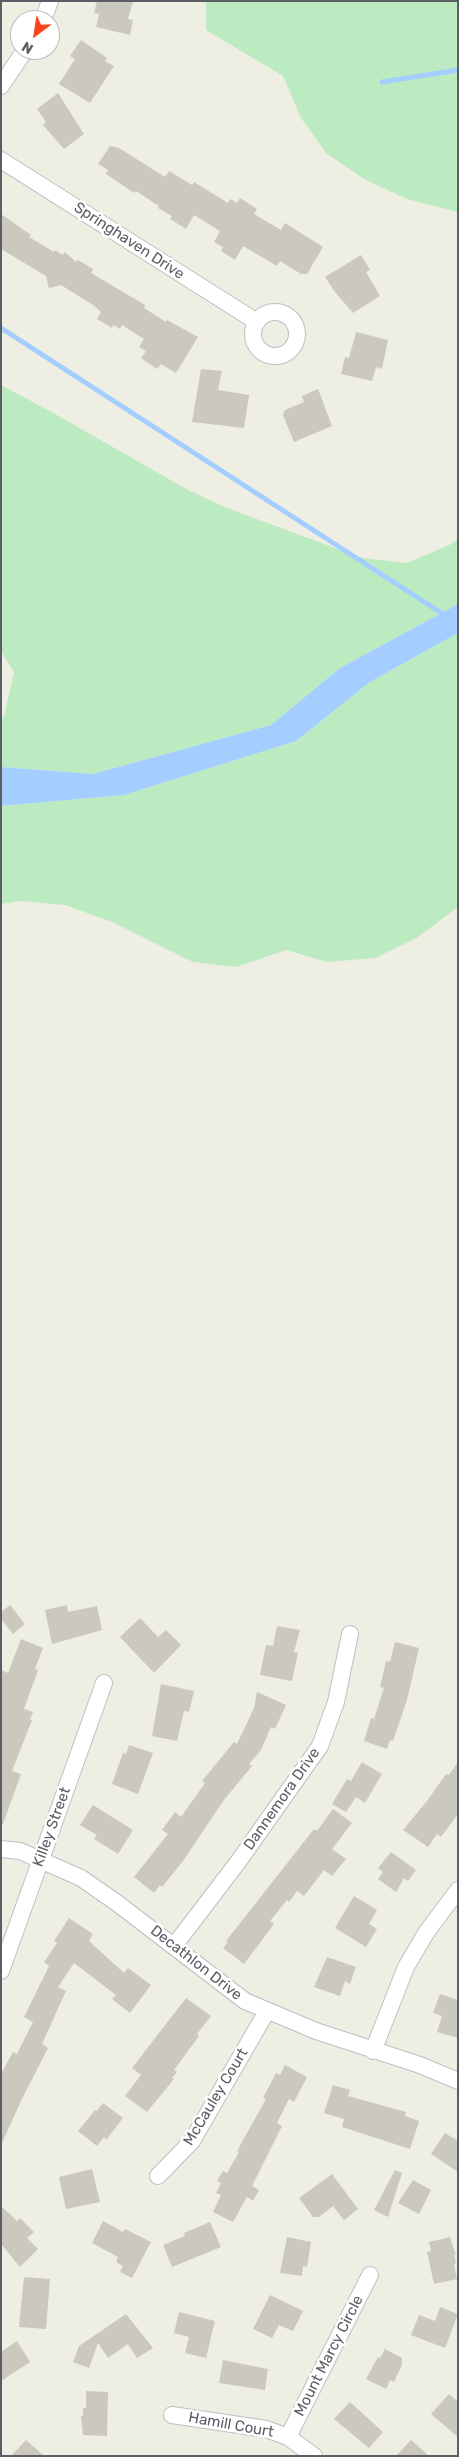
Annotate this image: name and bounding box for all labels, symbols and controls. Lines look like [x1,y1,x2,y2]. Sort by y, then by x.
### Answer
north arrow [10,10,60,60]
text: N [19,38,36,57]
street label: Springhaven Drive [70,199,188,283]
street label: Dannemora Drive [240,1744,324,1854]
street label: Killey Street [29,1785,75,1869]
street label: Decathlon Drive [147,1922,245,2004]
street label: McCauley Court [180,2045,252,2149]
street label: Mount Marcy Circle [291,2293,367,2419]
street label: Hamill Court [187,2409,275,2441]

